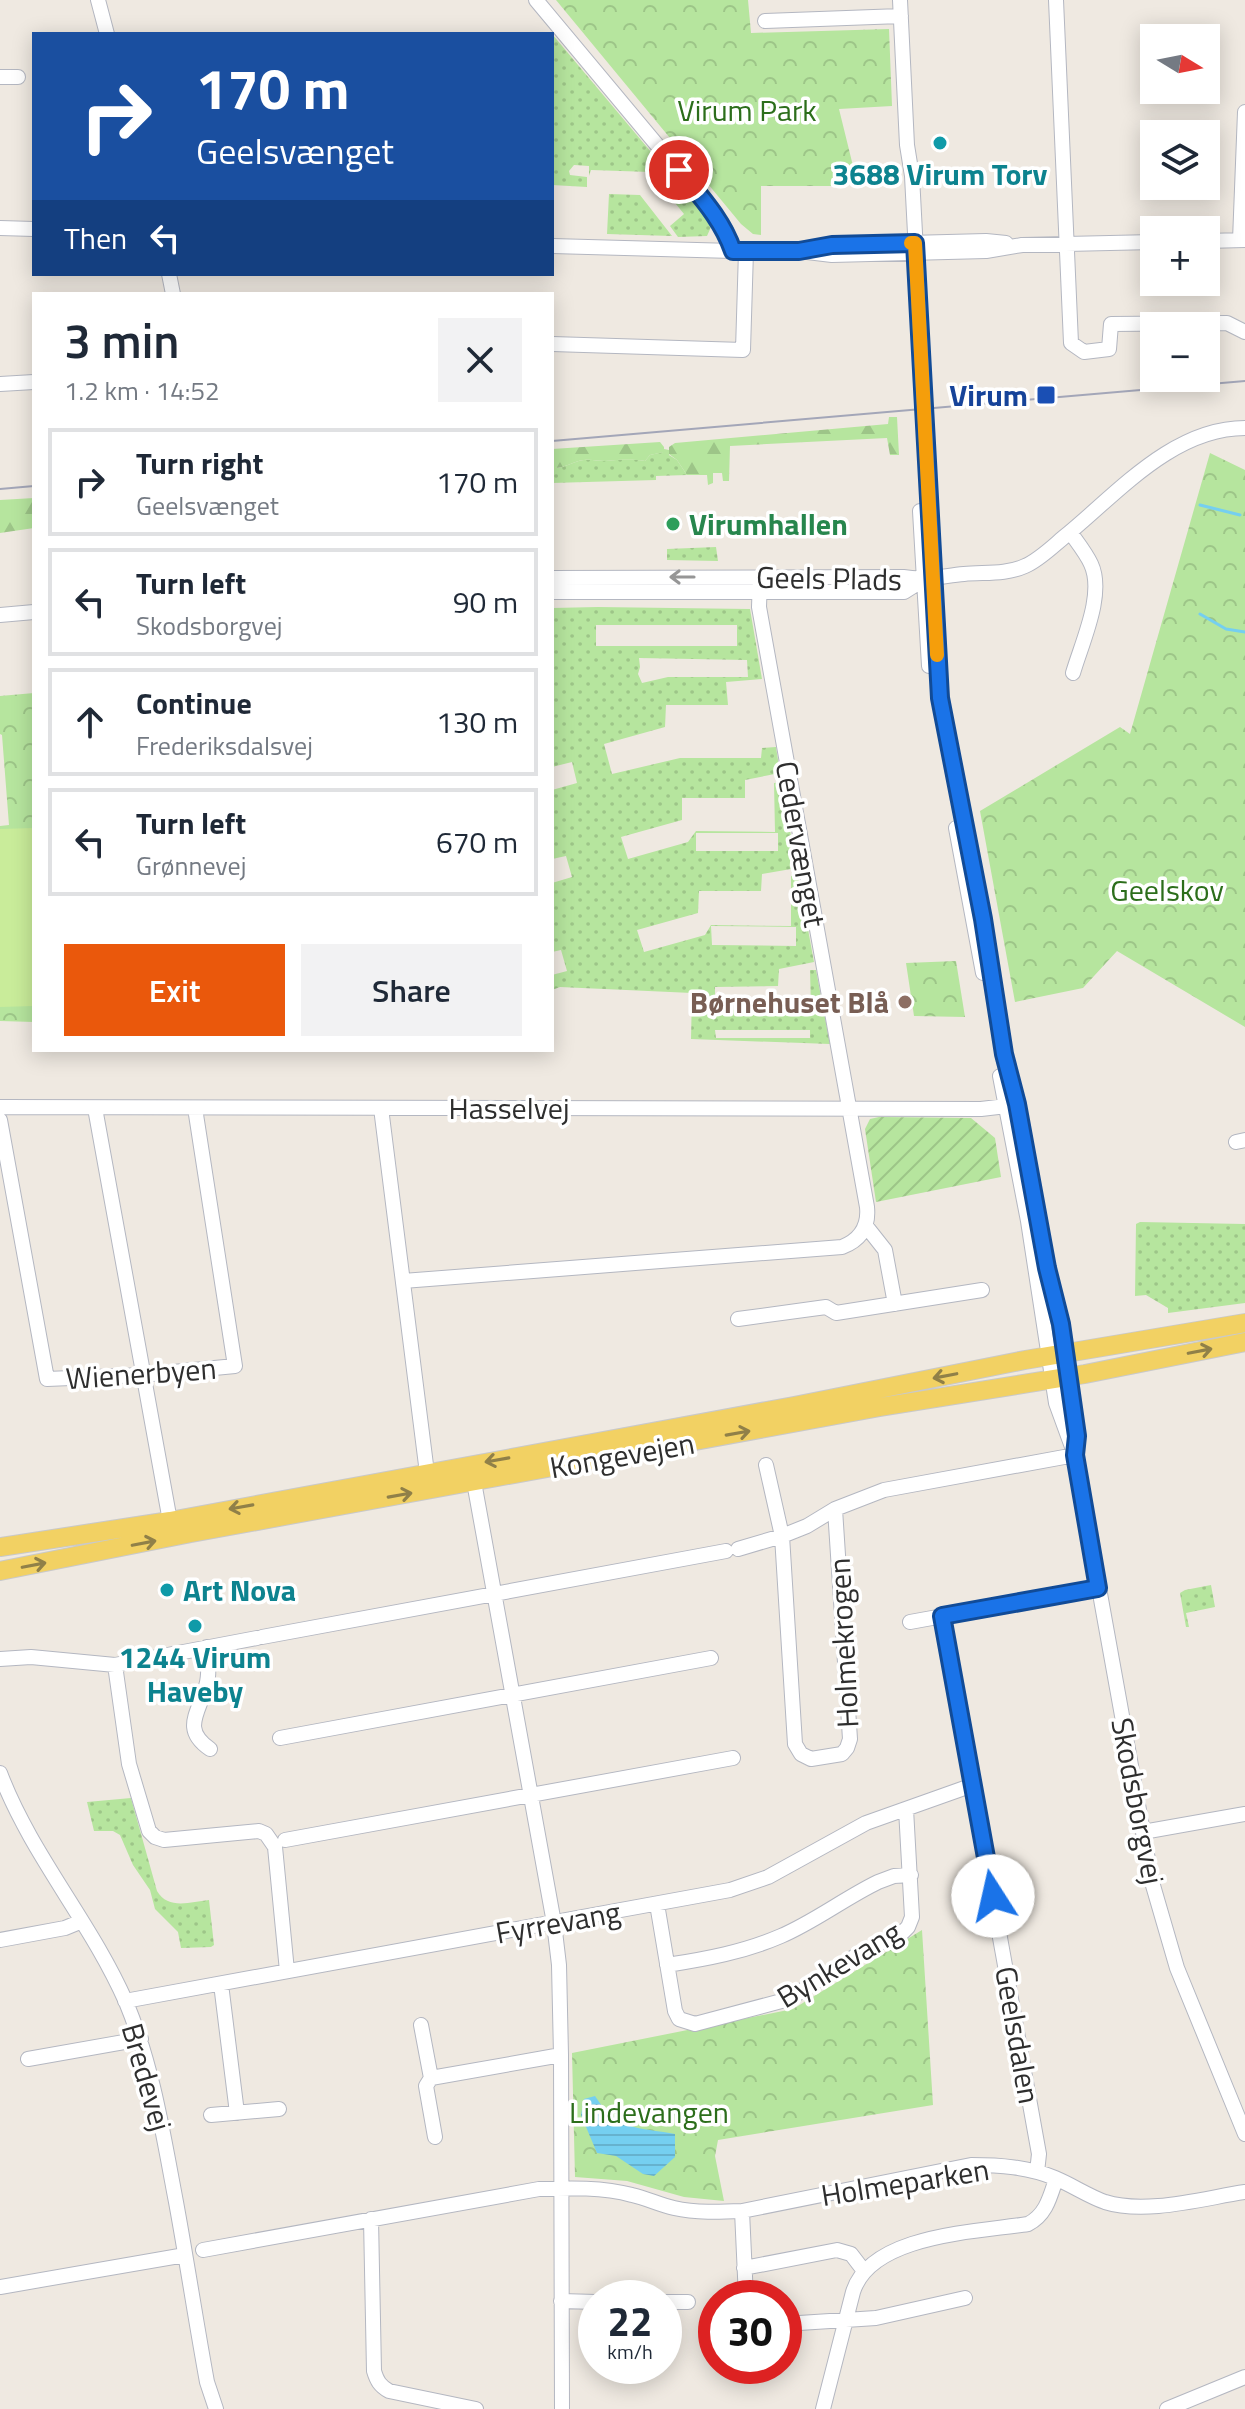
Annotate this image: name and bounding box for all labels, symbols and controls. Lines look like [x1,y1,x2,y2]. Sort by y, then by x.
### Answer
north arrow [1140,24,1220,104]
map controls [1140,24,1220,392]
text: 170 m [196,46,349,131]
icon: right [64,64,168,168]
park label: Virum Park [677,87,817,133]
button: layers [1140,120,1220,200]
text: Geelsvænget [196,123,394,178]
marker: 3688 Virum Torv [931,134,949,152]
pin [645,136,713,204]
icon: arrive [657,148,701,192]
place label: 3688 Virum Torv [833,151,1048,197]
text: Then [64,215,127,261]
icon: left [143,216,187,260]
button: + [1140,216,1220,296]
text: 3 min [64,304,179,377]
button: − [1140,312,1220,392]
button: close [438,318,522,402]
text: 1.2 km · 14:52 [64,371,220,410]
place label: Virum [949,372,1028,418]
marker: Virum [1035,384,1057,406]
text: Turn right [136,440,264,486]
text: 170 m [436,459,518,505]
icon: right [68,460,112,504]
text: Geelsvænget [136,486,279,525]
place label: Virumhallen [689,501,848,547]
marker: Virumhallen [664,515,682,533]
street label: Geels Plads [756,554,902,602]
text: Turn left [136,560,246,606]
one-way arrow [669,569,696,585]
text: 90 m [453,579,518,625]
icon: left [68,580,112,624]
text: Skodsborgvej [136,606,282,645]
text: Continue [136,680,252,726]
text: 130 m [436,699,518,745]
icon: ahead [68,700,112,744]
text: Frederiksdalsvej [136,726,313,765]
street label: Cedervænget [764,757,838,931]
text: Turn left [136,800,246,846]
text: 670 m [436,819,518,865]
icon: left [68,820,112,864]
text: Grønnevej [136,846,246,885]
park label: Geelskov [1110,867,1224,913]
button: Exit [64,944,285,1036]
button: Share [301,944,522,1036]
place label: Børnehuset Blå [690,979,889,1025]
marker: Børnehuset Blå [896,993,914,1011]
street label: Hasselvej [448,1085,570,1131]
one-way arrow [1187,1342,1212,1357]
street label: Wienerbyen [64,1345,218,1401]
one-way arrow [933,1369,958,1384]
street label: Kongevejen [546,1420,698,1490]
one-way arrow [725,1425,750,1440]
one-way arrow [485,1454,510,1469]
one-way arrow [386,1487,412,1502]
one-way arrow [229,1501,255,1516]
one-way arrow [131,1534,156,1549]
one-way arrow [21,1556,46,1571]
street label: Holmekrogen [816,1557,870,1729]
place label: Art Nova [183,1567,296,1613]
marker: Art Nova [158,1581,176,1599]
marker: 1244 Virum Haveby [186,1617,204,1635]
place label: 1244 Virum Haveby [119,1634,271,1714]
street label: Skodsborgvej [1099,1714,1177,1888]
position arrow [951,1854,1035,1938]
street label: Fyrrevang [492,1888,624,1956]
street label: Bynkevang [768,1909,910,2019]
street label: Geelsdalen [983,1963,1053,2107]
street label: Bredevej [110,2018,184,2136]
park label: Lindevangen [569,2089,729,2135]
street label: Holmeparken [818,2146,992,2218]
speed limit sign: 30 [698,2280,802,2384]
text: 22 [608,2291,652,2352]
text: km/h [607,2336,653,2367]

